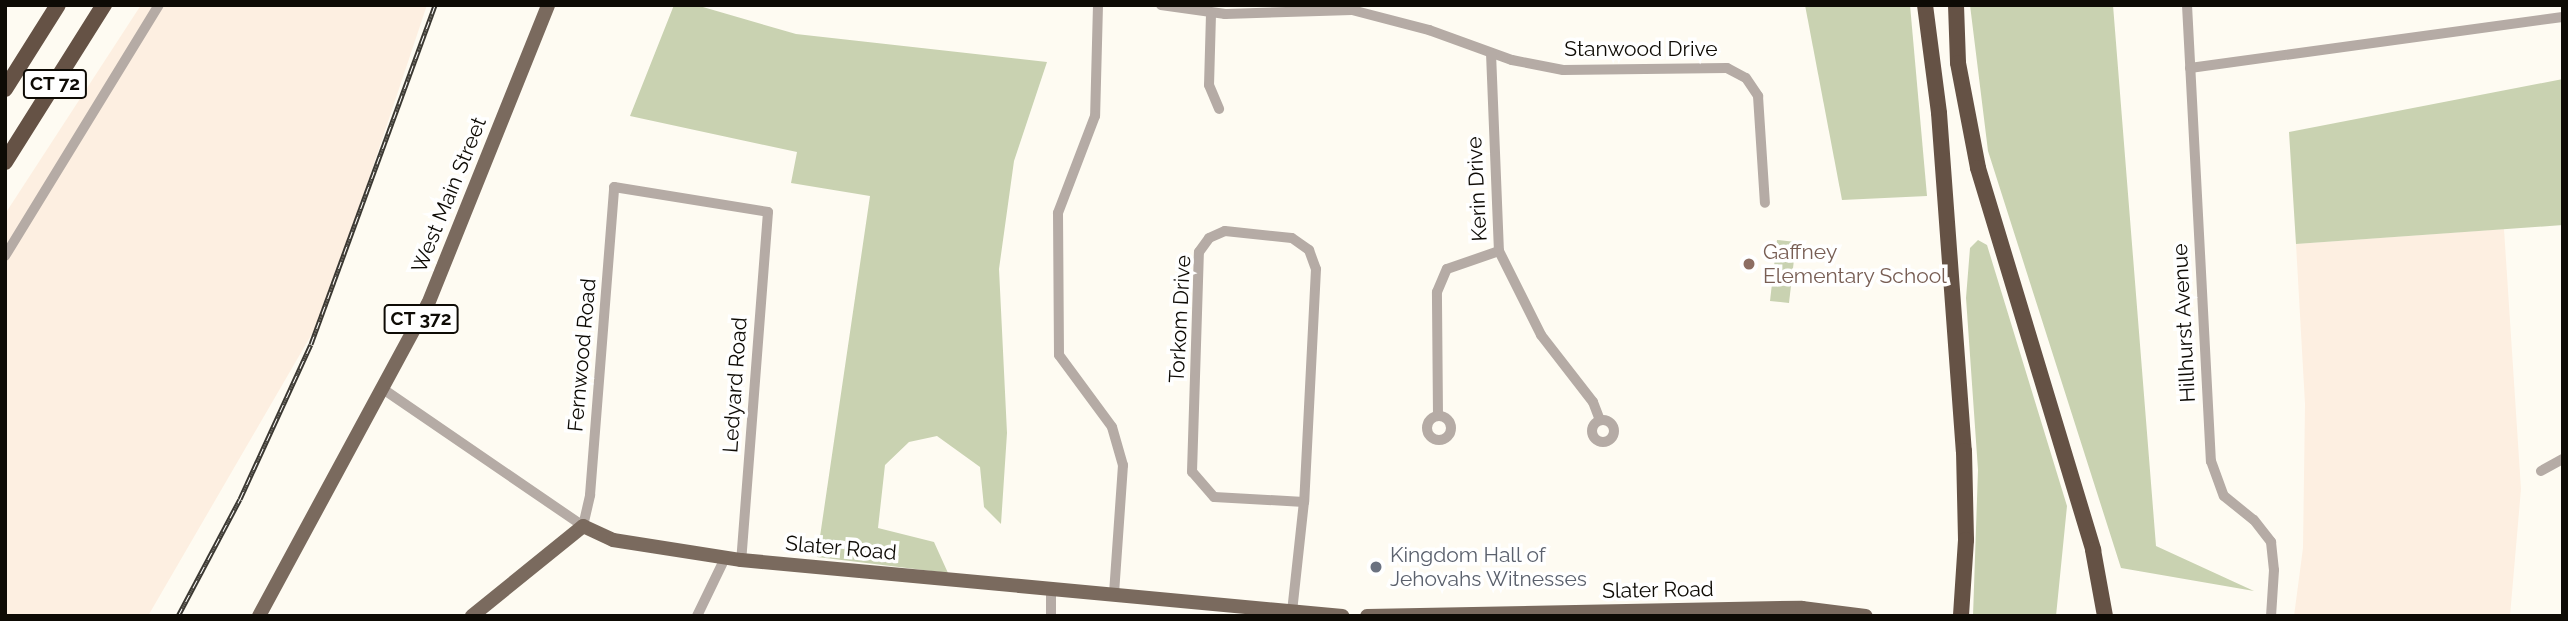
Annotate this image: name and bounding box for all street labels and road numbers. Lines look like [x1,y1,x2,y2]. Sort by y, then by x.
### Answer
street label: Stanwood Drive [1564,36,1718,62]
road number: CT 72 [22,68,88,100]
street label: West Main Street [406,114,492,276]
street label: Kerin Drive [1462,136,1492,242]
street label: Hillhurst Avenue [2167,243,2201,403]
street label: Torkom Drive [1164,254,1196,384]
street label: Fernwood Road [563,277,601,433]
road number: CT 372 [382,304,460,334]
street label: Ledyard Road [718,316,752,454]
street label: Slater Road [784,531,898,565]
street label: Slater Road [1602,576,1714,604]

